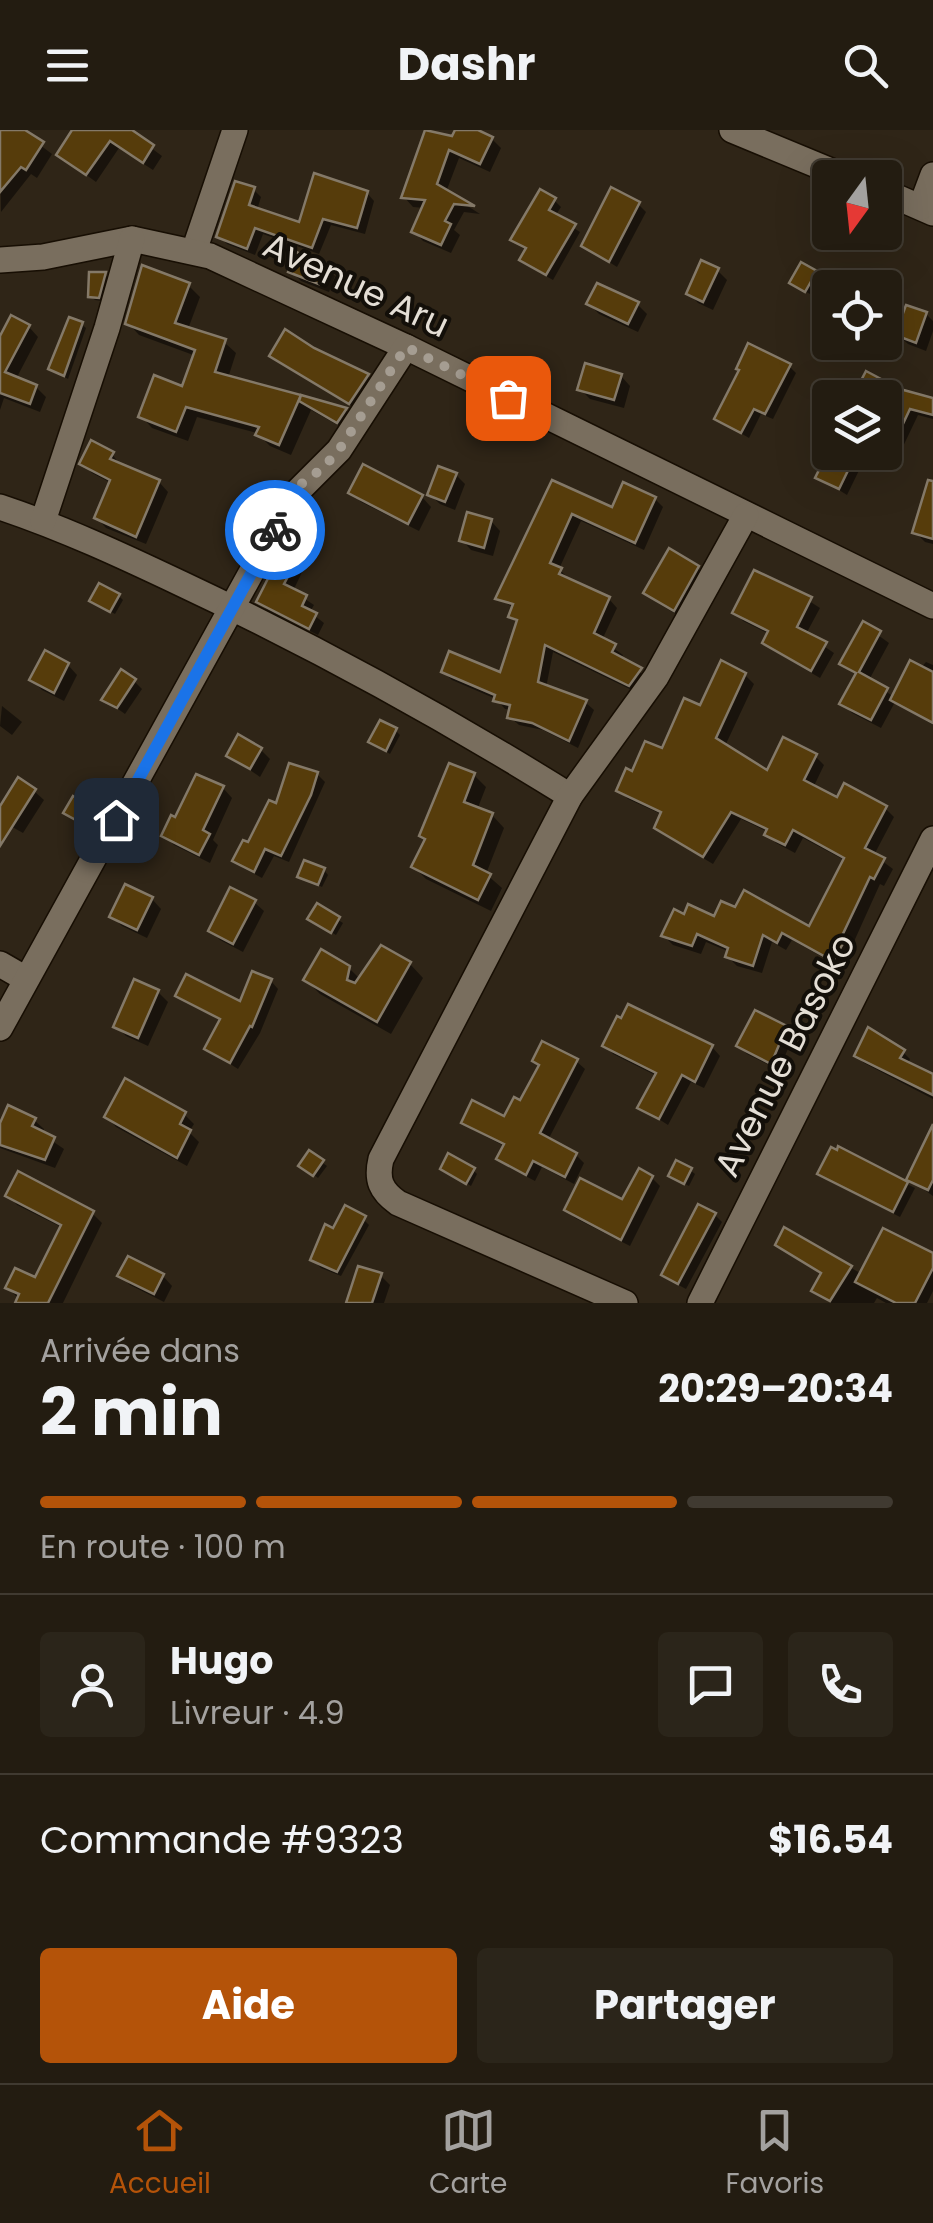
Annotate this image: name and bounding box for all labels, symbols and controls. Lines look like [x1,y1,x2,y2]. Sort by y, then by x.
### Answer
text: Dashr [398,33,535,96]
icon: menu [40,38,95,93]
icon: search [838,38,893,93]
north arrow [812,160,902,250]
map controls [812,160,902,470]
street label: Avenue Aru [255,220,457,349]
button: locate [812,270,902,360]
pin [466,356,551,441]
icon: bag [481,371,536,426]
button: layers [812,380,902,470]
courier [225,480,325,580]
icon: bike [248,503,303,558]
pin [74,778,159,863]
icon: home [89,793,144,848]
street label: Avenue Basoko [702,925,867,1185]
text: Arrivée dans [40,1328,240,1373]
text: 20:29–20:34 [658,1362,893,1415]
text: 2 min [40,1367,223,1458]
text: En route · 100 m [40,1524,286,1569]
button: person [40,1632,145,1737]
button: chat [658,1632,763,1737]
button: phone [788,1632,893,1737]
text: Hugo [170,1634,273,1687]
text: Livreur · 4.9 [170,1690,345,1735]
text: Commande #9323 [40,1813,404,1866]
text: $16.54 [768,1813,893,1866]
button: Aide [40,1948,457,2063]
button: Partager [477,1948,893,2063]
tab: Accueil [109,2103,211,2205]
tab: Carte [429,2103,507,2205]
tab: Favoris [725,2103,824,2205]

